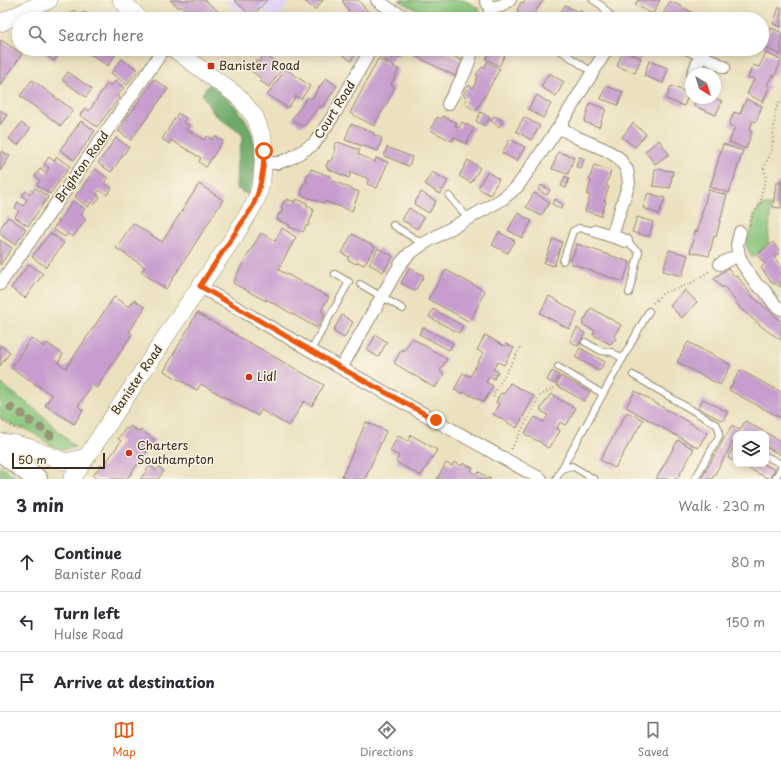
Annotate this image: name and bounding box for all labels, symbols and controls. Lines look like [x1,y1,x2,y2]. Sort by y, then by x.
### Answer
search box [12,12,769,56]
icon: search [26,23,48,45]
text: Search here [58,23,144,46]
place label: Banister Road [219,56,300,74]
marker: Banister Road [206,61,216,71]
north arrow [685,68,721,104]
street label: Court Road [309,77,359,142]
street label: Brighton Road [50,127,113,206]
route start [255,142,273,160]
street label: Banister Road [106,341,166,418]
place label: Lidl [257,367,277,385]
marker: Lidl [244,372,254,382]
route end [427,411,445,429]
map controls [733,431,769,467]
button: layers [733,431,769,467]
place label: Charters Southampton [137,436,214,468]
marker: Charters Southampton [124,448,134,458]
scale bar [12,451,105,470]
text: 50 m [18,451,47,468]
text: 3 min [16,492,64,518]
text: Walk · 230 m [678,496,765,515]
text: Continue [54,541,122,564]
icon: ahead [16,551,38,573]
text: 80 m [731,552,765,571]
text: Banister Road [54,564,142,583]
text: Turn left [54,601,120,624]
icon: left [16,611,38,633]
text: 150 m [726,612,765,631]
text: Hulse Road [54,624,124,643]
text: Arrive at destination [54,670,215,693]
icon: arrive [16,671,38,693]
tab: Map [112,719,136,760]
tab: Directions [360,719,413,760]
tab: Saved [638,719,669,760]

